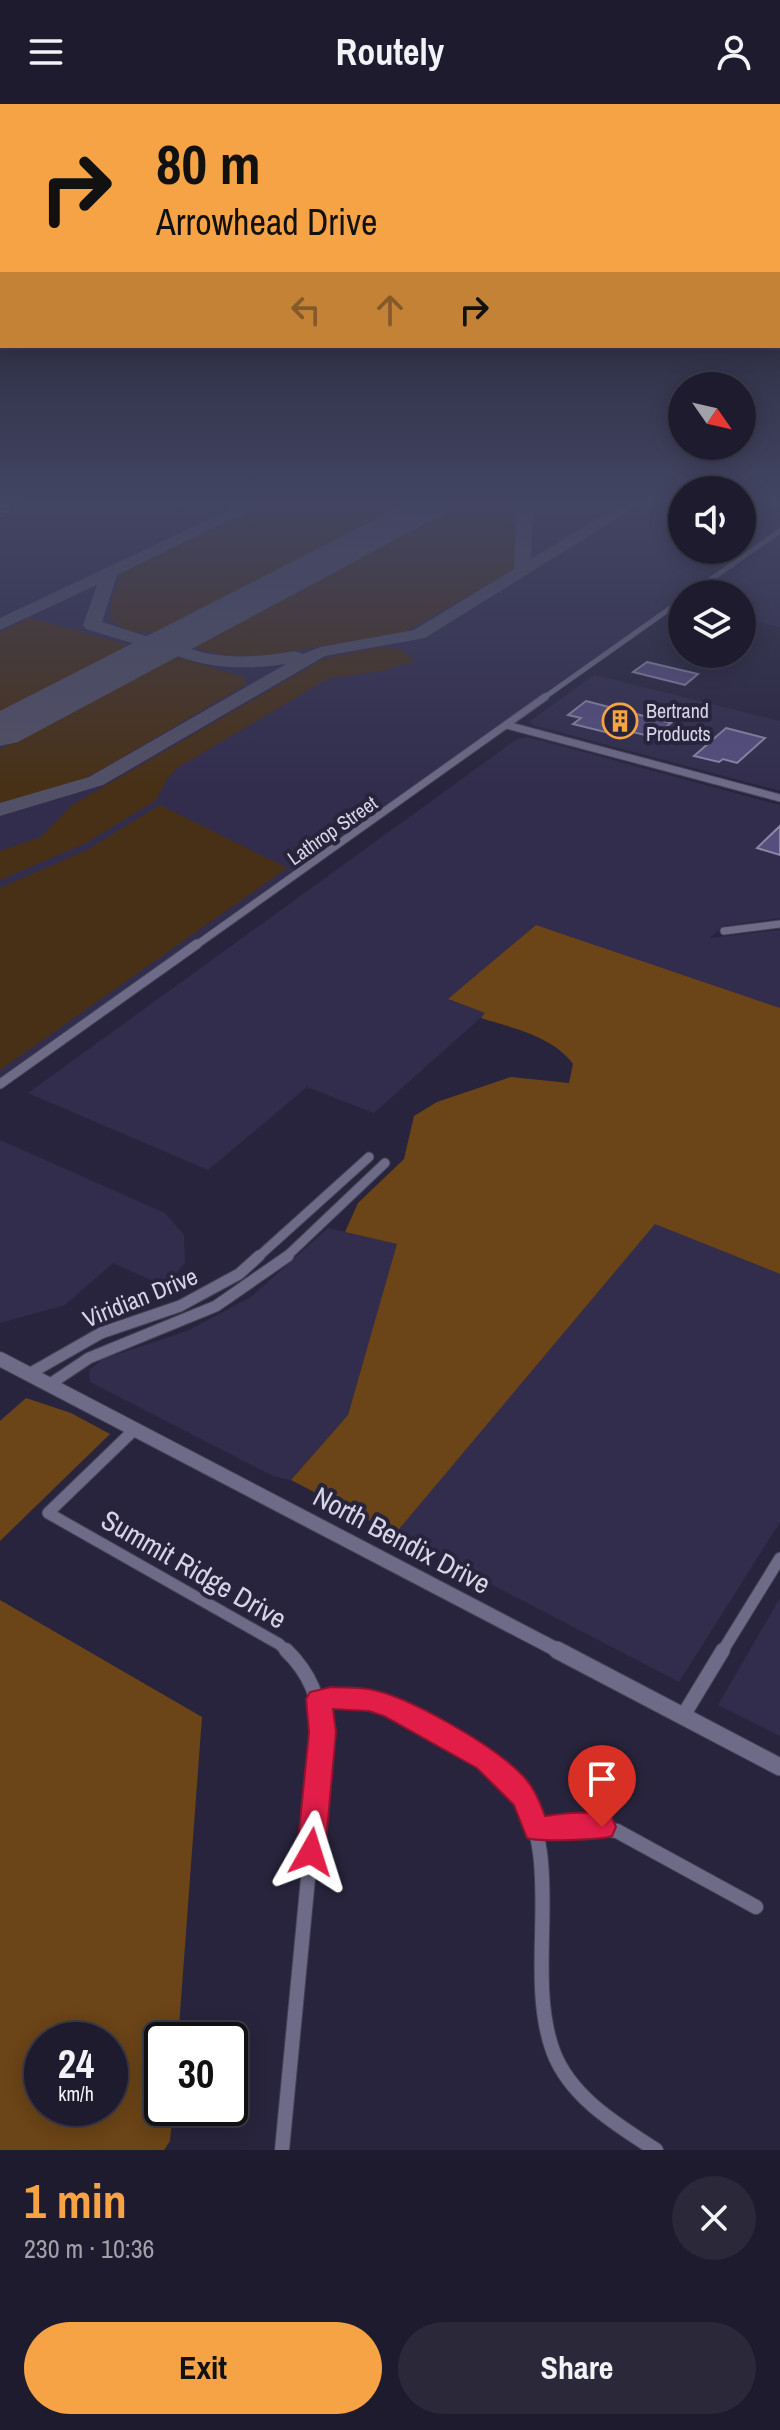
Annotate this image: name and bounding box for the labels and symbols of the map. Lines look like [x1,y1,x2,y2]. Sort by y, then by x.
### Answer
north arrow [668,372,756,460]
place label: Bertrand Products [646,697,711,747]
building icon: Bertrand Products [601,702,639,740]
street label: Lathrop Street [282,789,383,871]
street label: Viridian Drive [78,1259,202,1335]
street label: North Bendix Drive [307,1477,497,1603]
street label: Summit Ridge Drive [94,1501,294,1637]
pin [568,1745,636,1827]
position arrow [269,1810,353,1894]
speed limit sign: 30 [144,2022,248,2126]

